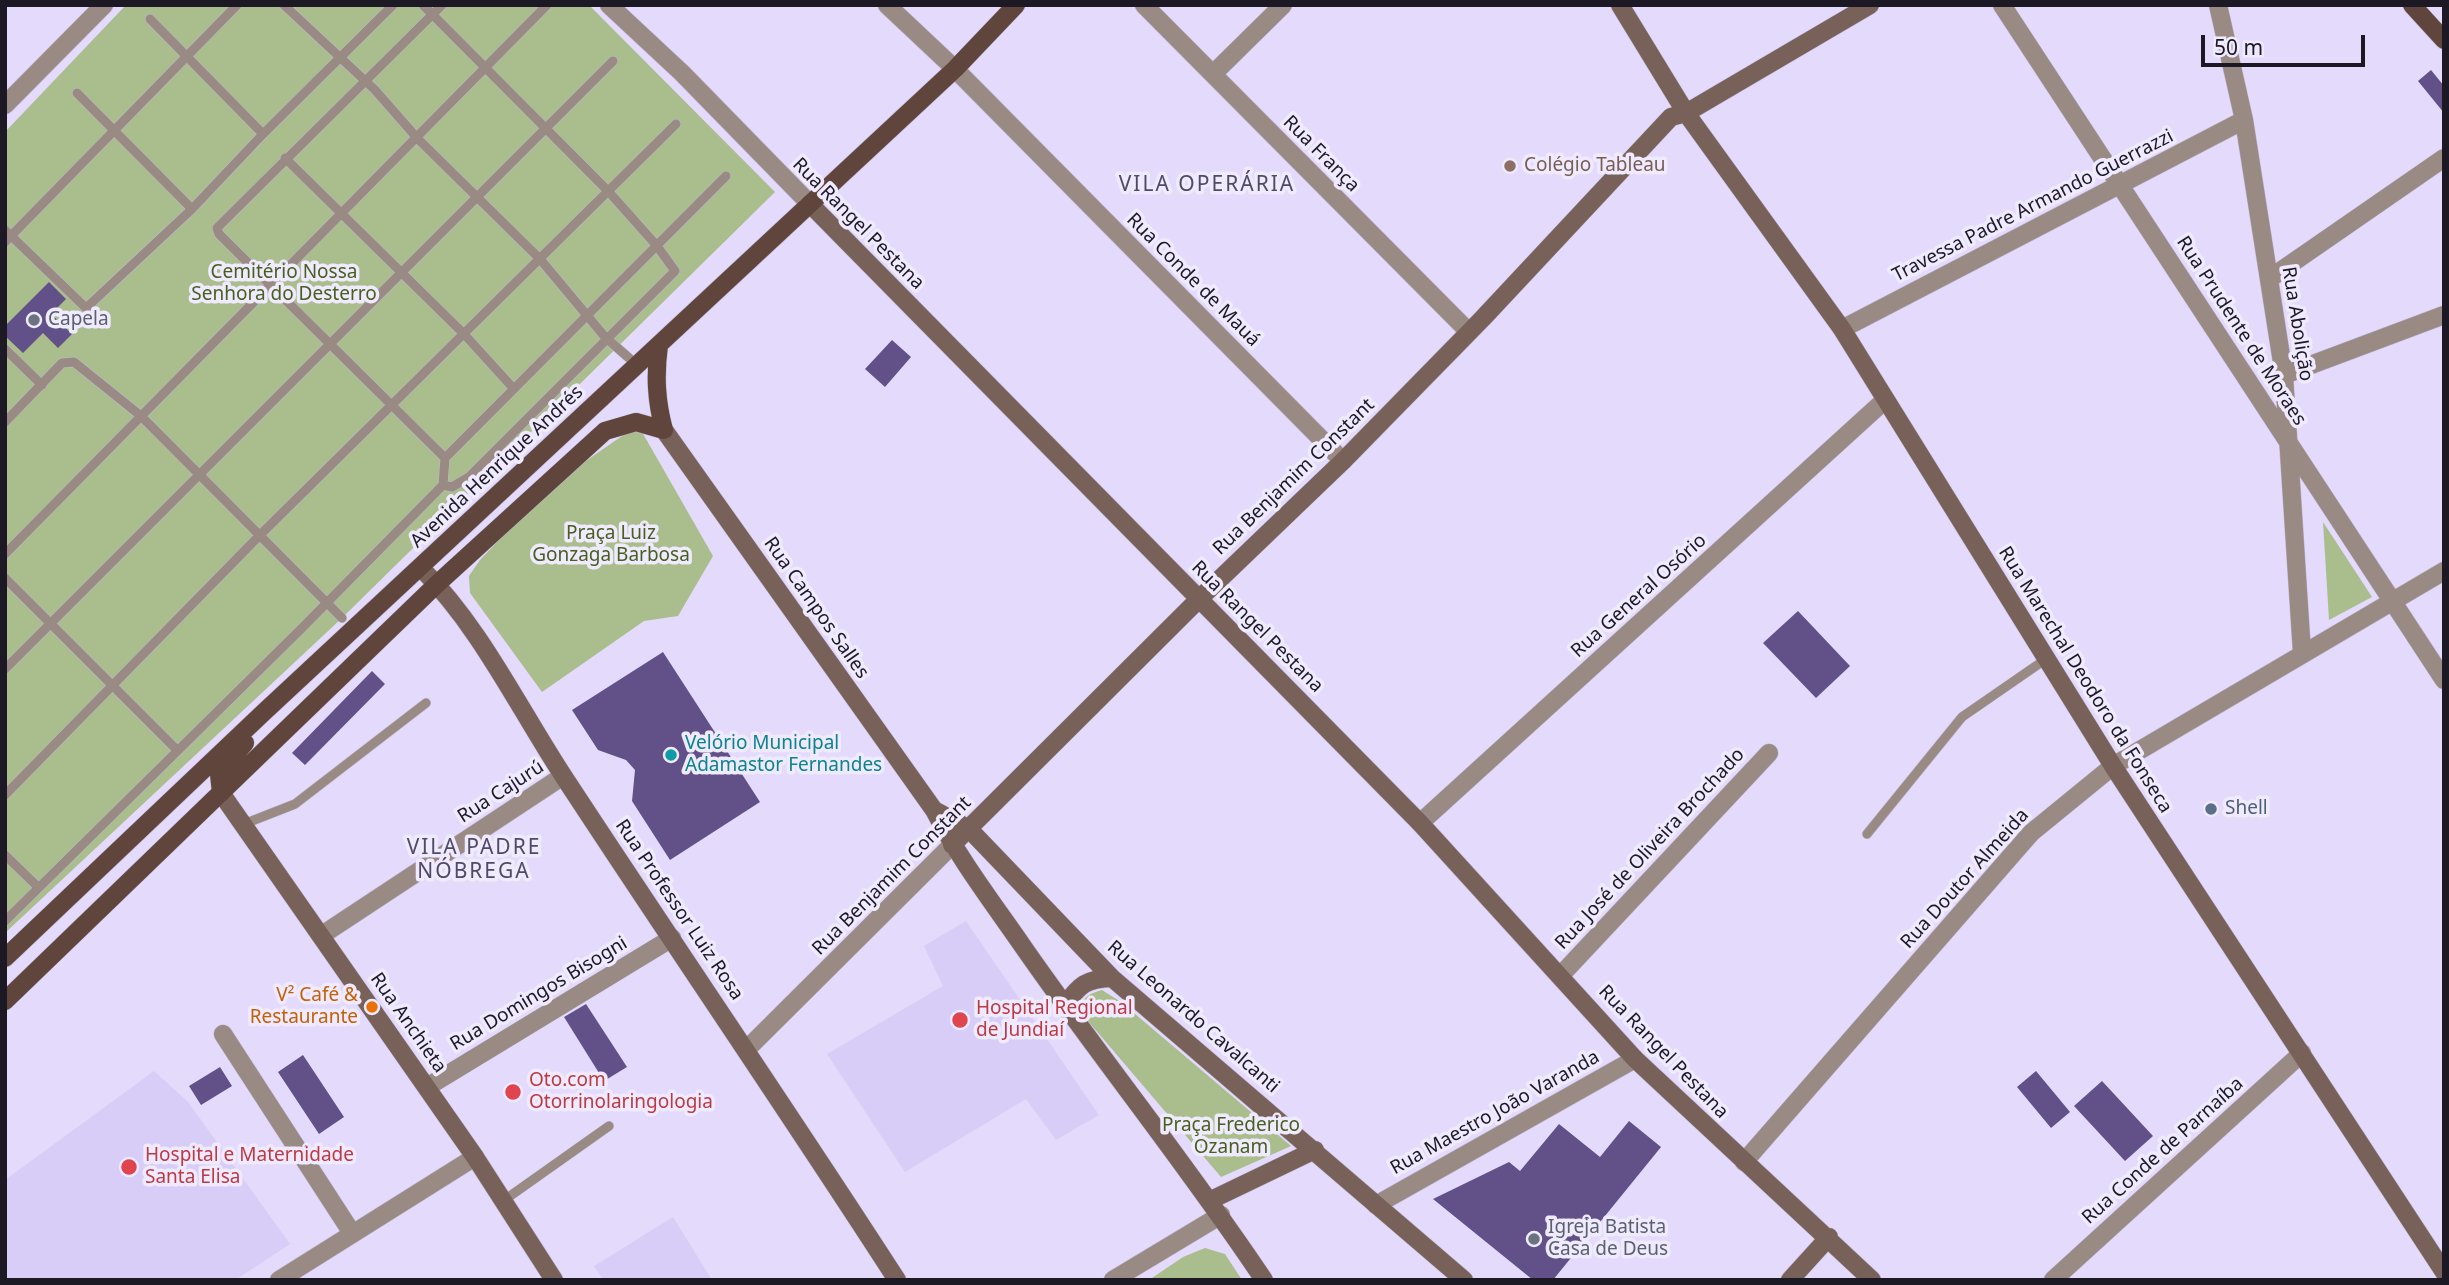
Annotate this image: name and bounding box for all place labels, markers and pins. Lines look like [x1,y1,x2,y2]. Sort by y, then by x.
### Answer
place label: Colégio Tableau [1524,155,1666,177]
marker: Colégio Tableau [1502,158,1518,174]
place label: Capela [48,309,109,331]
marker: Capela [26,312,42,328]
place label: Velório Municipal Adamastor Fernandes [685,733,882,777]
marker: Velório Municipal Adamastor Fernandes [663,747,679,763]
place label: Shell [2225,798,2268,820]
marker: Shell [2203,801,2219,817]
place label: V² Café & Restaurante [250,985,358,1029]
place label: Hospital Regional de Jundiaí [976,998,1133,1042]
marker: V² Café & Restaurante [364,999,380,1015]
marker: Hospital Regional de Jundiaí [950,1010,970,1030]
place label: Oto.com Otorrinolaringologia [529,1070,713,1114]
marker: Oto.com Otorrinolaringologia [503,1082,523,1102]
place label: Hospital e Maternidade Santa Elisa [145,1145,354,1189]
marker: Hospital e Maternidade Santa Elisa [119,1157,139,1177]
place label: Igreja Batista Casa de Deus [1548,1217,1668,1261]
marker: Igreja Batista Casa de Deus [1526,1231,1542,1247]

